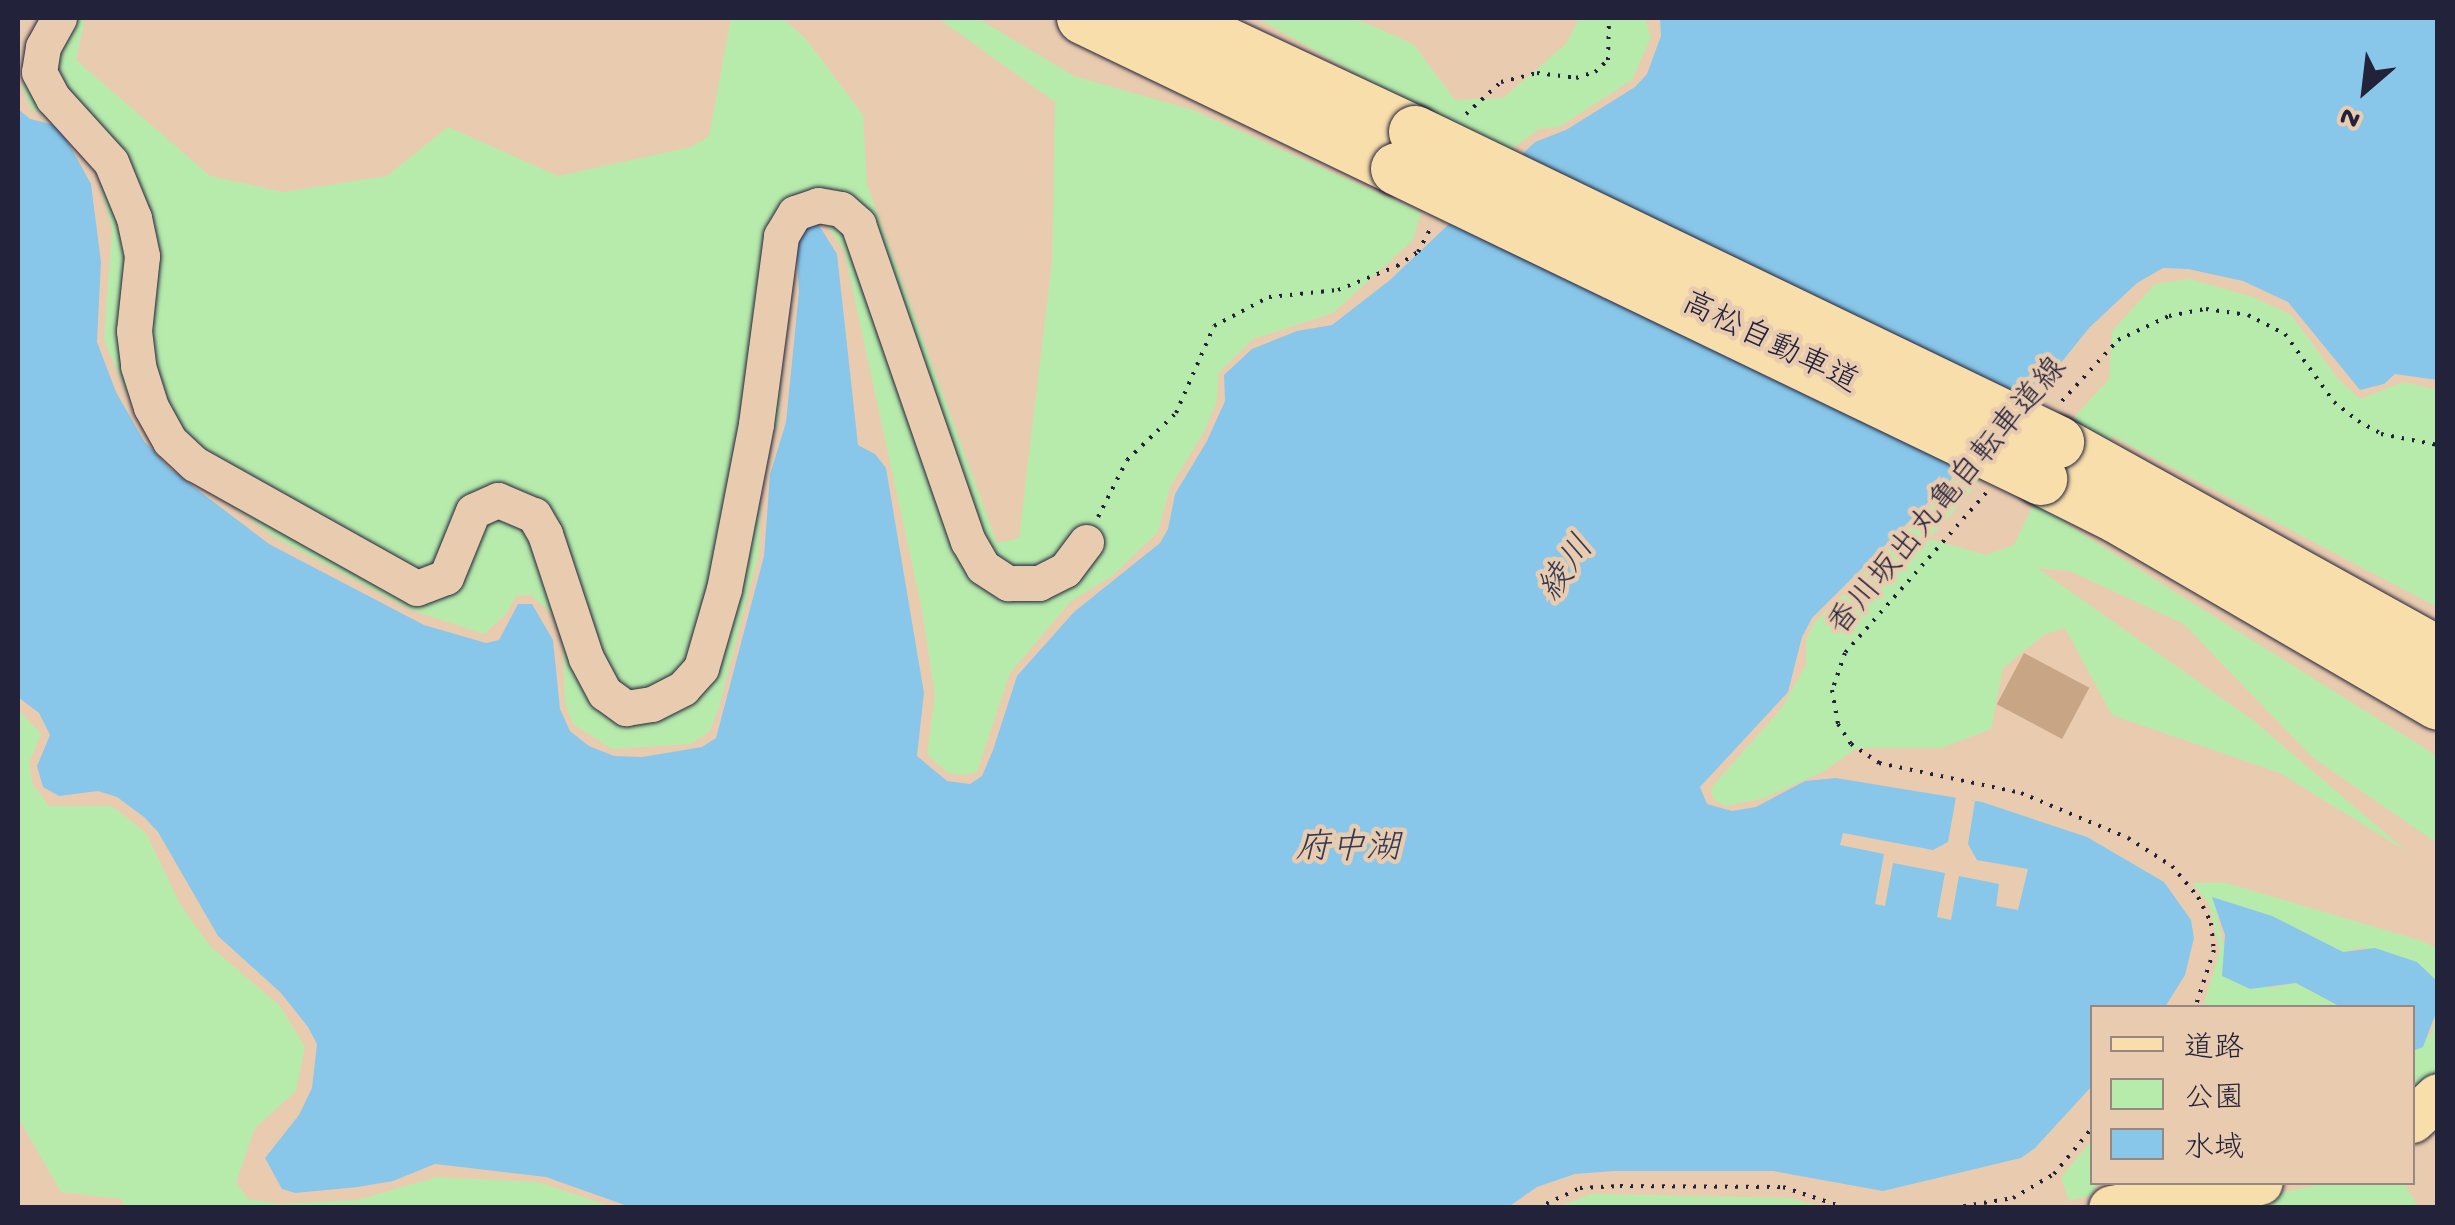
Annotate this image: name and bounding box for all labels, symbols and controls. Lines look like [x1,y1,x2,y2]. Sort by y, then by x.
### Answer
north arrow [2315,40,2415,140]
text: N [2335,98,2366,136]
street label: 高松自動車道 [1674,286,1864,404]
street label: 香川坂出丸亀自転車道線 [1821,351,2077,645]
water label: 綾川 [1532,529,1606,611]
water label: 府中湖 [1296,830,1400,872]
legend [2090,1005,2415,1185]
text: 道路 [2184,1033,2244,1068]
text: 公園 [2184,1083,2244,1118]
text: 水域 [2184,1133,2244,1168]

